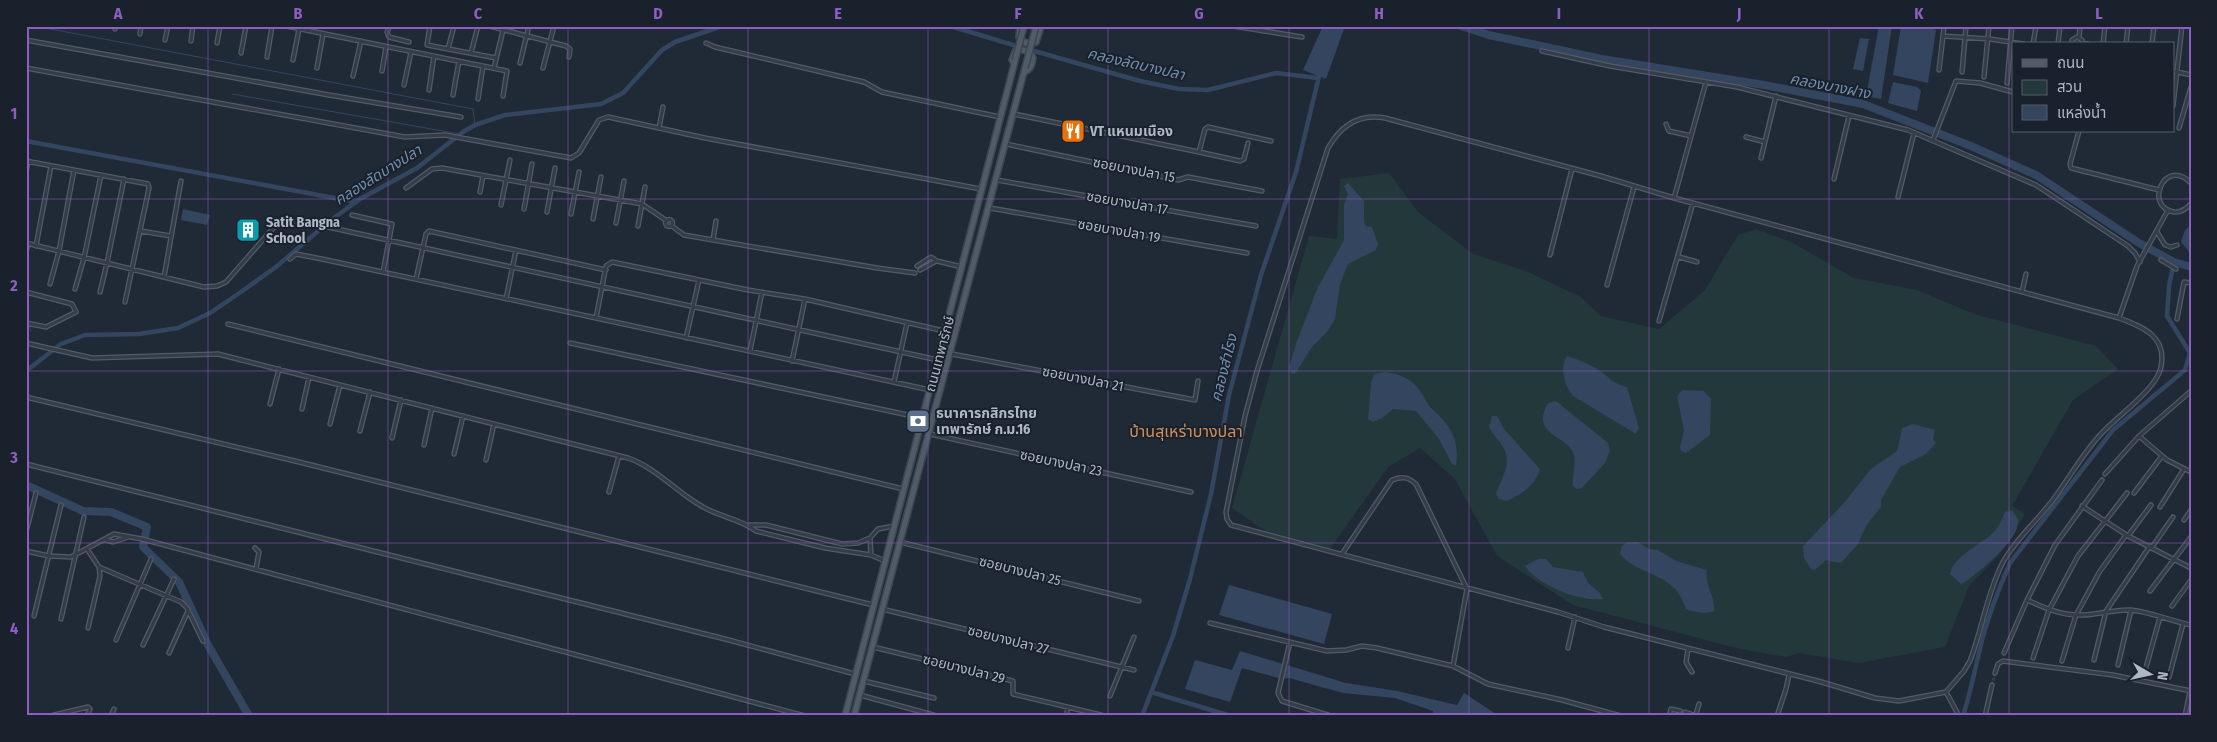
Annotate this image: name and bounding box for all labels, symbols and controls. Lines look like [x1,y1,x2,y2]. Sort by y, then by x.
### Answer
text: A [113,4,123,23]
text: B [294,4,303,23]
text: C [474,4,483,23]
text: D [653,4,663,23]
text: E [834,4,842,23]
text: F [1014,4,1022,23]
text: G [1194,4,1204,23]
text: H [1374,4,1384,23]
text: I [1557,4,1561,23]
text: J [1736,4,1741,23]
text: K [1914,4,1924,23]
text: L [2095,4,2103,23]
legend [2012,42,2174,132]
water label: คลองลัดบางปลา [1086,44,1187,84]
text: ถนน [2057,54,2084,72]
water label: คลองบางฝาง [1788,69,1873,103]
text: สวน [2057,78,2082,96]
text: แหล่งน้ำ [2057,102,2106,122]
text: 1 [11,104,17,123]
restaurant icon: VT แหนมเนือง [1060,118,1086,144]
place label: VT แหนมเนือง [1089,123,1173,140]
water label: คลองลัดบางปลา [331,141,426,209]
street label: ซอยบางปลา 15 [1092,154,1176,186]
street label: ซอยบางปลา 17 [1085,187,1169,219]
place label: Satit Bangna School [266,214,340,247]
street label: ซอยบางปลา 19 [1076,215,1162,247]
building icon: Satit Bangna School [235,217,261,243]
text: 2 [9,276,18,295]
street label: ถนนเทพารักษ์ [922,314,958,394]
water label: คลองสำโรง [1207,331,1241,404]
street label: ซอยบางปลา 21 [1041,363,1125,395]
place label: ธนาคารกสิกรไทย เทพารักษ์ ก.ม.16 [936,405,1037,438]
bank icon: ธนาคารกสิกรไทย เทพารักษ์ ก.ม.16 [905,408,931,434]
district label: บ้านสุเหร่าบางปลา [1129,422,1243,441]
street label: ซอยบางปลา 23 [1018,446,1104,480]
text: 3 [9,448,18,467]
street label: ซอยบางปลา 25 [977,553,1063,589]
text: 4 [10,619,18,638]
street label: ซอยบางปลา 27 [966,622,1051,658]
north arrow [2124,650,2174,700]
street label: ซอยบางปลา 29 [921,651,1007,687]
text: N [2153,670,2171,681]

